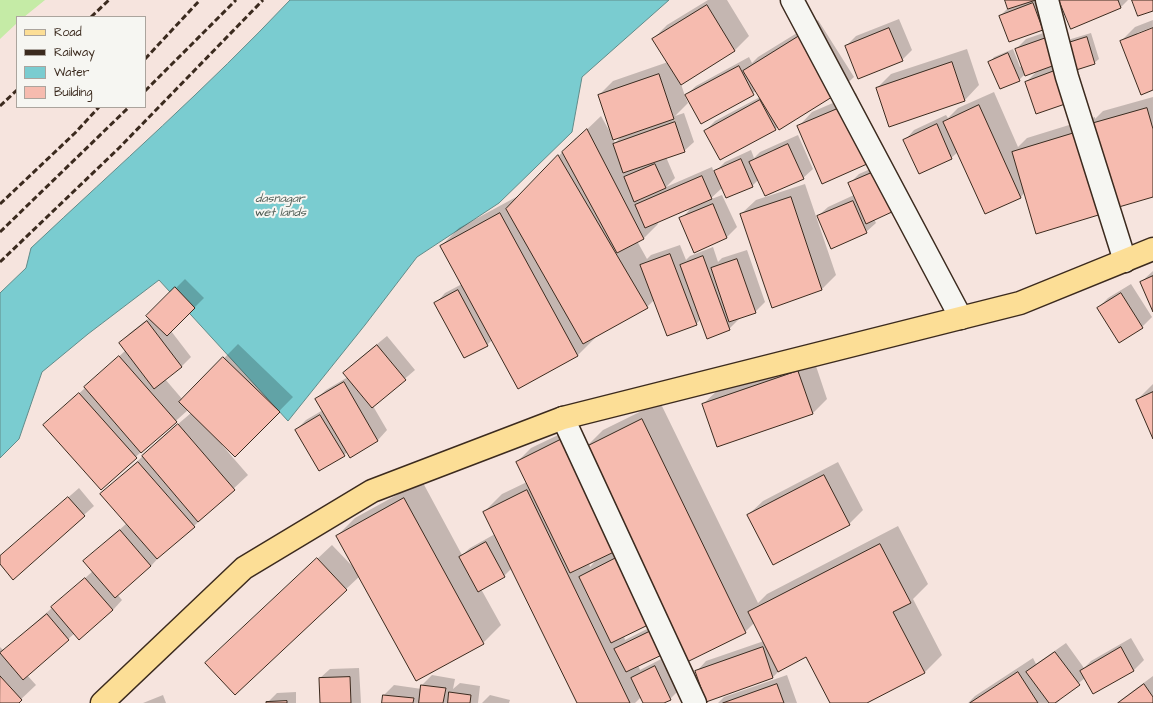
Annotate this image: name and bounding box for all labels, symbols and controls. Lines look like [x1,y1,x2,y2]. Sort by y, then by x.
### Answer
legend [16,16,146,108]
text: Road [54,24,82,41]
text: Railway [54,44,95,61]
text: Water [54,64,89,81]
text: Building [54,84,92,101]
water label: dasnagar wet lands [254,192,306,220]

